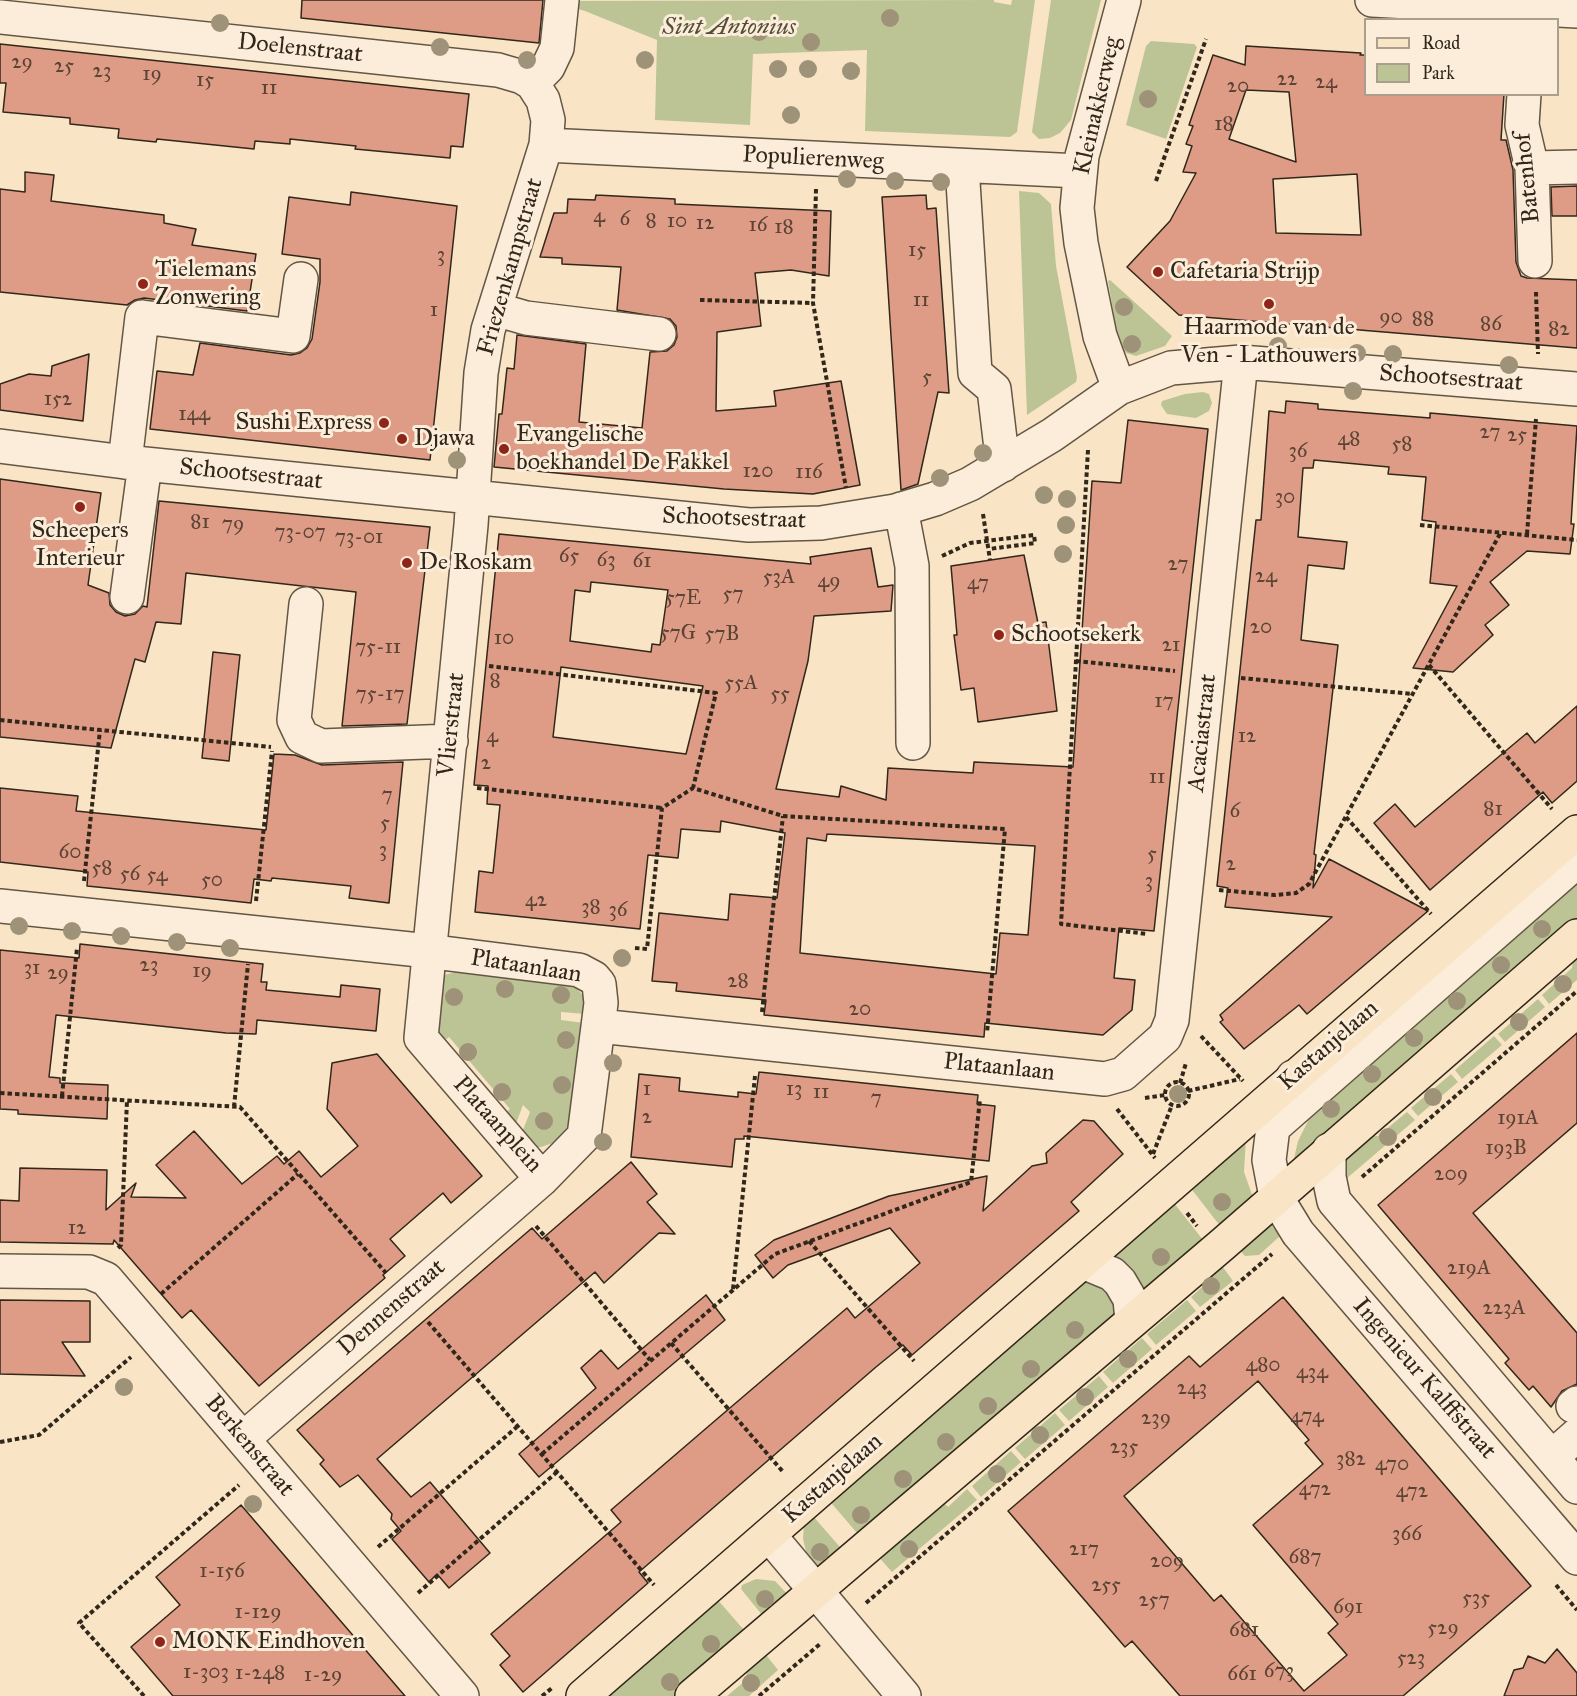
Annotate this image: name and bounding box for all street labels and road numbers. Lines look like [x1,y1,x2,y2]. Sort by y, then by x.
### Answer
street label: Doelenstraat [236,28,364,70]
street label: Kleinakkerweg [1068,34,1128,178]
street label: Batenhof [1509,131,1547,225]
street label: Populierenweg [742,141,884,177]
street label: Friezenkampstraat [472,175,550,359]
street label: Schootsestraat [1378,360,1524,398]
street label: Schootsestraat [178,453,324,497]
street label: Schootsestraat [662,502,806,536]
street label: Vlierstraat [432,671,472,779]
street label: Acaciastraat [1183,673,1223,793]
street label: Plataanlaan [469,944,583,990]
street label: Kastanjelaan [1273,995,1385,1097]
street label: Plataanlaan [942,1048,1056,1088]
street label: Plataanplein [446,1071,548,1179]
street label: Dennenstraat [332,1254,452,1362]
street label: Ingenieur Kalffstraat [1346,1293,1502,1465]
street label: Berkenstraat [198,1389,300,1503]
street label: Kastanjelaan [777,1428,889,1530]

